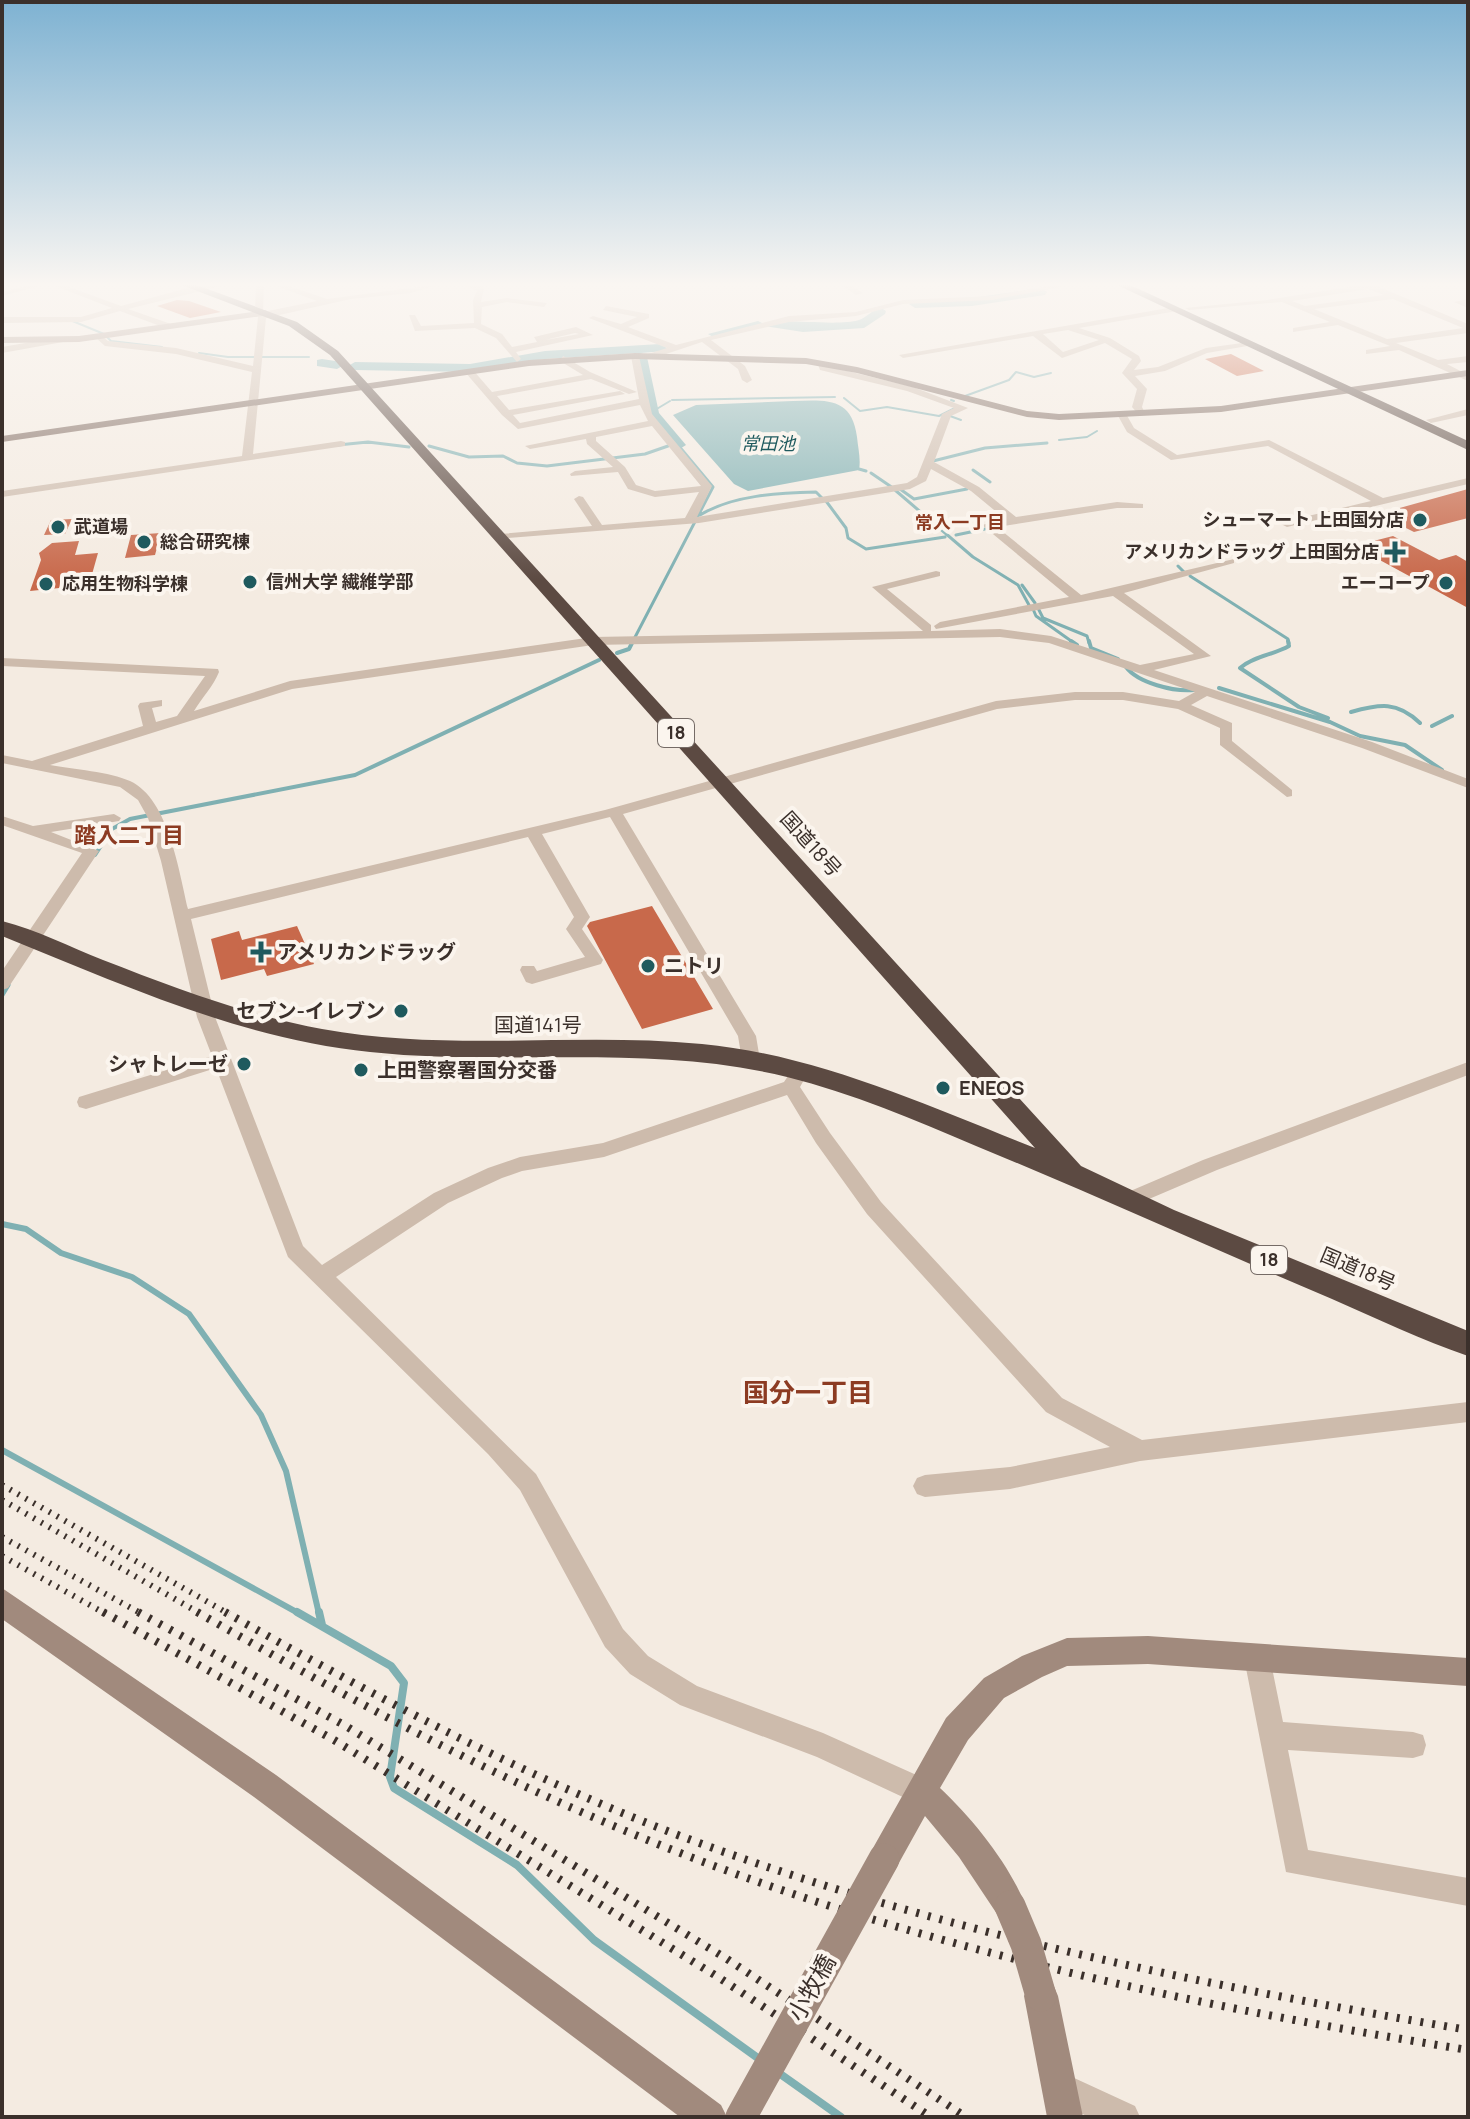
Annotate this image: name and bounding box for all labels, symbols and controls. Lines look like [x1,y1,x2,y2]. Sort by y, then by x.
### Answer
water label: 常田池 [741,431,797,455]
place label: シューマート 上田国分店 [1202,507,1404,531]
district label: 常入一丁目 [915,510,1005,534]
marker: シューマート 上田国分店 [1411,511,1429,529]
place label: 武道場 [74,514,128,538]
marker: 武道場 [49,518,67,536]
place label: 総合研究棟 [160,529,250,553]
marker: 総合研究棟 [135,533,153,551]
place label: アメリカンドラッグ 上田国分店 [1124,539,1379,563]
marker: アメリカンドラッグ 上田国分店 [1386,543,1404,561]
place label: 信州大学 繊維学部 [266,569,414,593]
place label: エーコープ [1341,570,1430,594]
place label: 応用生物科学棟 [62,571,188,595]
marker: 信州大学 繊維学部 [241,573,259,591]
marker: エーコープ [1437,574,1455,592]
marker: 応用生物科学棟 [37,575,55,593]
road number: 18 [658,719,694,747]
street label: 国道18号 [775,805,848,882]
district label: 踏入二丁目 [74,820,184,850]
place label: アメリカンドラッグ [277,938,456,965]
marker: アメリカンドラッグ [252,943,270,961]
place label: ニトリ [664,952,724,979]
marker: ニトリ [639,957,657,975]
place label: セブン-イレブン [237,997,385,1024]
marker: セブン-イレブン [392,1002,410,1020]
street label: 国道141号 [494,1011,582,1038]
place label: シャトレーゼ [108,1050,228,1077]
marker: シャトレーゼ [235,1055,253,1073]
place label: 上田警察署国分交番 [377,1056,557,1083]
marker: 上田警察署国分交番 [352,1061,370,1079]
place label: ENEOS [959,1074,1024,1101]
marker: ENEOS [934,1079,952,1097]
street label: 国道18号 [1316,1241,1400,1296]
road number: 18 [1251,1246,1287,1274]
district label: 国分一丁目 [743,1374,873,1410]
street label: 小牧橋 [779,1948,843,2027]

